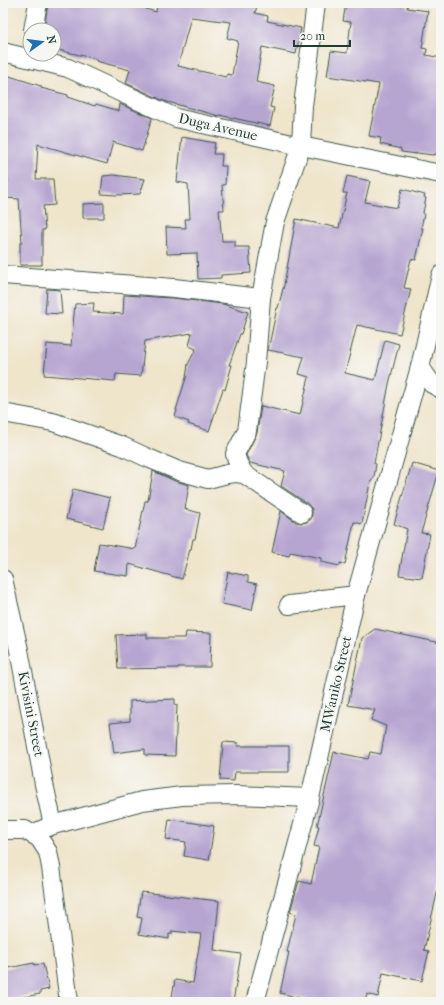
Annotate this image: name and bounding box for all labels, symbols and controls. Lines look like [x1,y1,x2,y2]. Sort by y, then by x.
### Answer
north arrow [22,22,62,62]
scale bar [294,22,350,48]
text: 20 m [300,29,325,43]
text: N [44,34,59,46]
street label: Duga Avenue [177,110,259,144]
street label: MWaniko Street [317,634,355,734]
street label: Kivisini Street [14,670,48,758]

